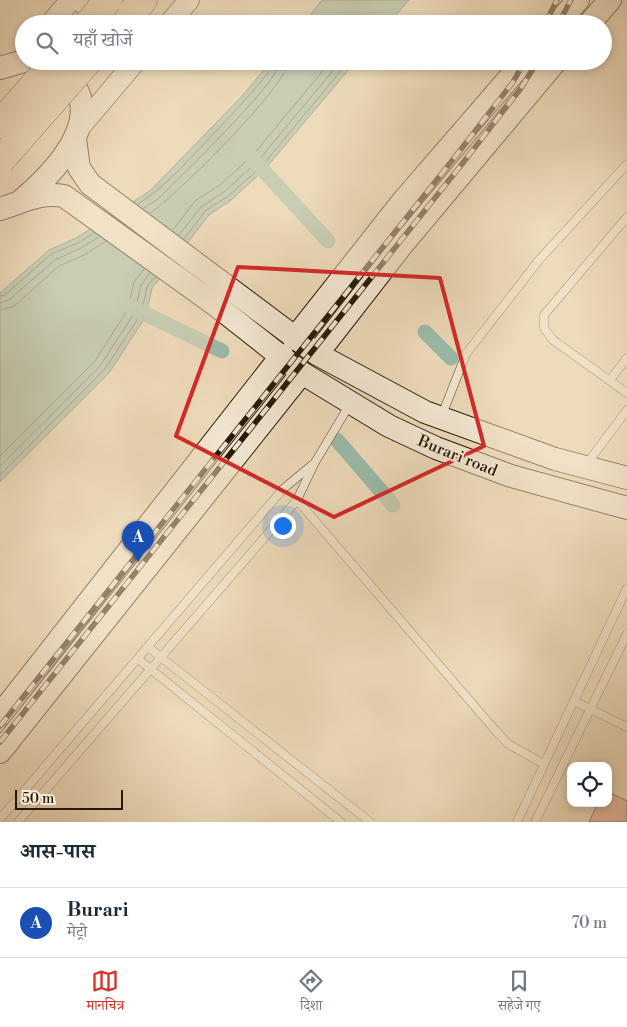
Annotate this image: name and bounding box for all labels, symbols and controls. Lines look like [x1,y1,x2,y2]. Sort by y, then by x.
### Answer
search box [15,15,612,70]
text: यहाँ खोजें [73,28,133,52]
icon: search [33,29,61,57]
street label: Burari road [414,431,500,481]
your location [270,513,296,539]
pin: A [122,521,154,562]
map controls [567,762,612,807]
button: locate [567,762,612,807]
scale bar [15,787,122,810]
text: 50 m [22,790,54,808]
text: आस-पास [20,839,95,865]
text: Burari [67,898,129,922]
text: A [30,913,42,933]
text: 70 m [571,913,607,933]
text: मेट्रो [67,922,87,942]
tab: मानचित्र [86,967,124,1019]
tab: दिशा [297,967,325,1019]
tab: सहेजे गए [498,967,541,1019]

